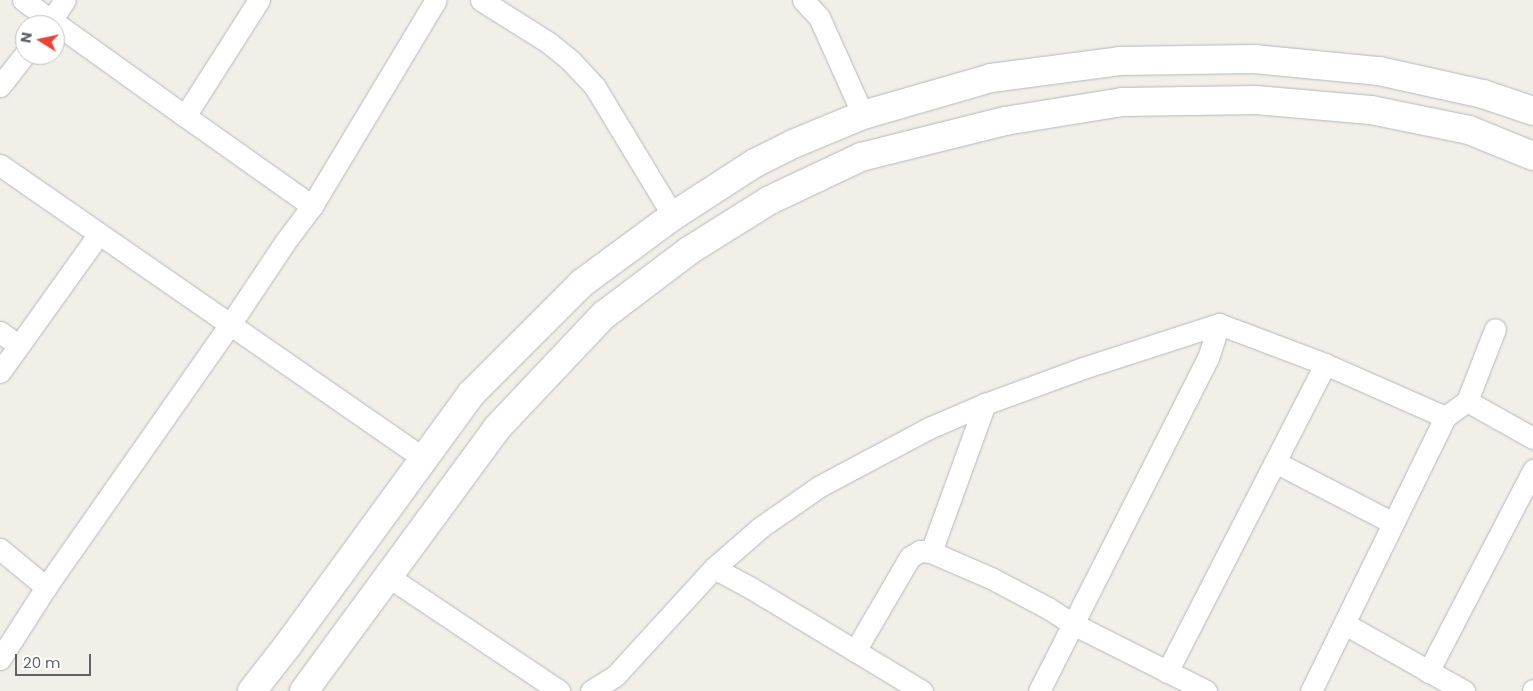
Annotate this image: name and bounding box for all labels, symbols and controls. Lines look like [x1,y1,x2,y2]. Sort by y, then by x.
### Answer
north arrow [15,15,65,65]
text: N [15,31,37,44]
scale bar [18,644,94,676]
text: 20 m [23,652,61,673]

